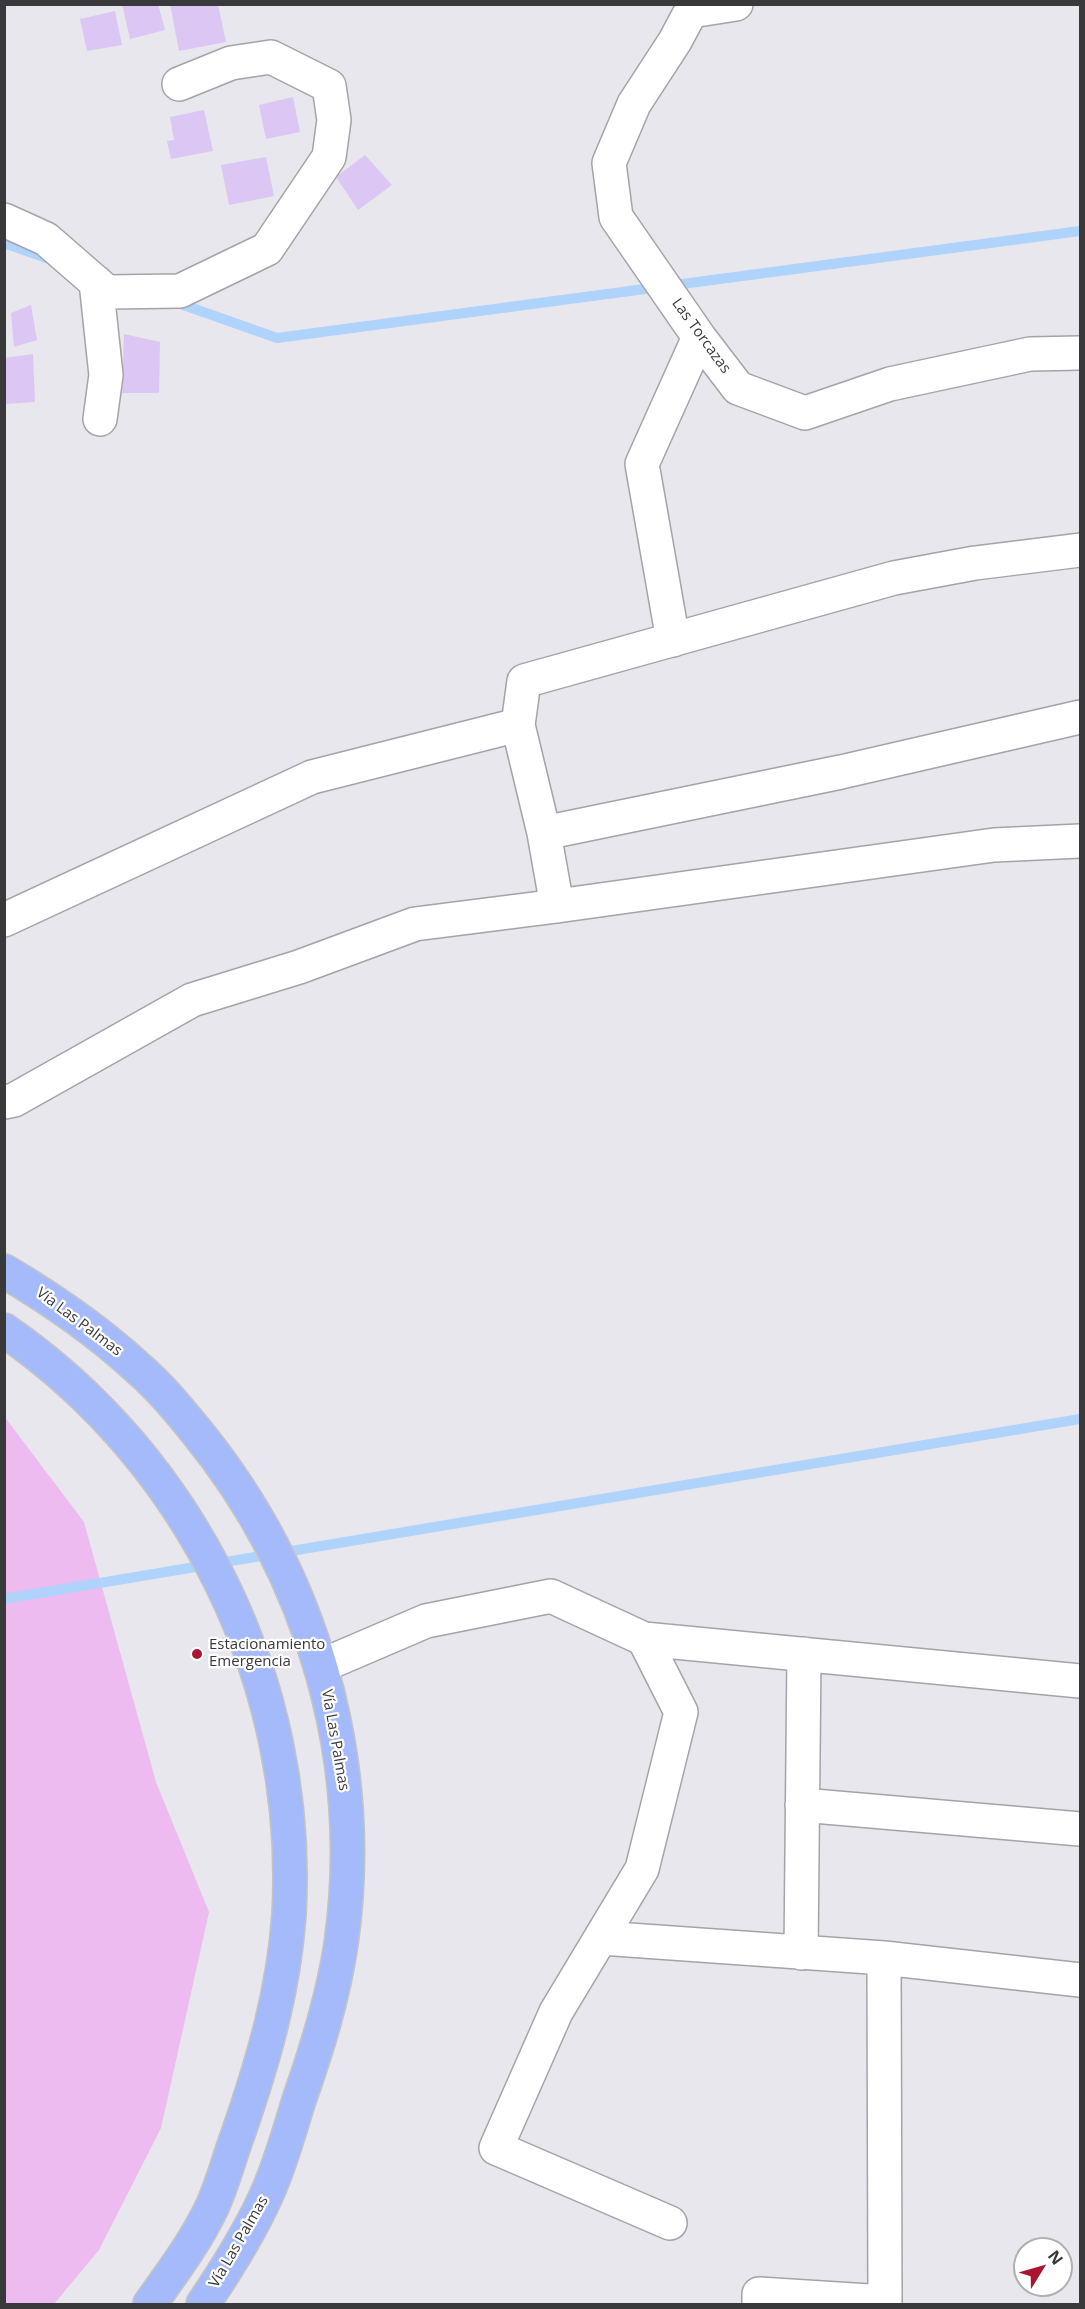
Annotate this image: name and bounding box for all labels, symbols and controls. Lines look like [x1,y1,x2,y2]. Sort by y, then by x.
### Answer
street label: Las Torcazas [668,295,734,377]
street label: Vía Las Palmas [33,1284,125,1360]
place label: Estacionamiento Emergencia [209,1636,325,1671]
marker: Estacionamiento Emergencia [190,1647,204,1661]
street label: Vía Las Palmas [317,1688,353,1792]
street label: Vía Las Palmas [206,2193,272,2291]
north arrow [1013,2237,1073,2297]
text: N [1043,2246,1068,2269]

